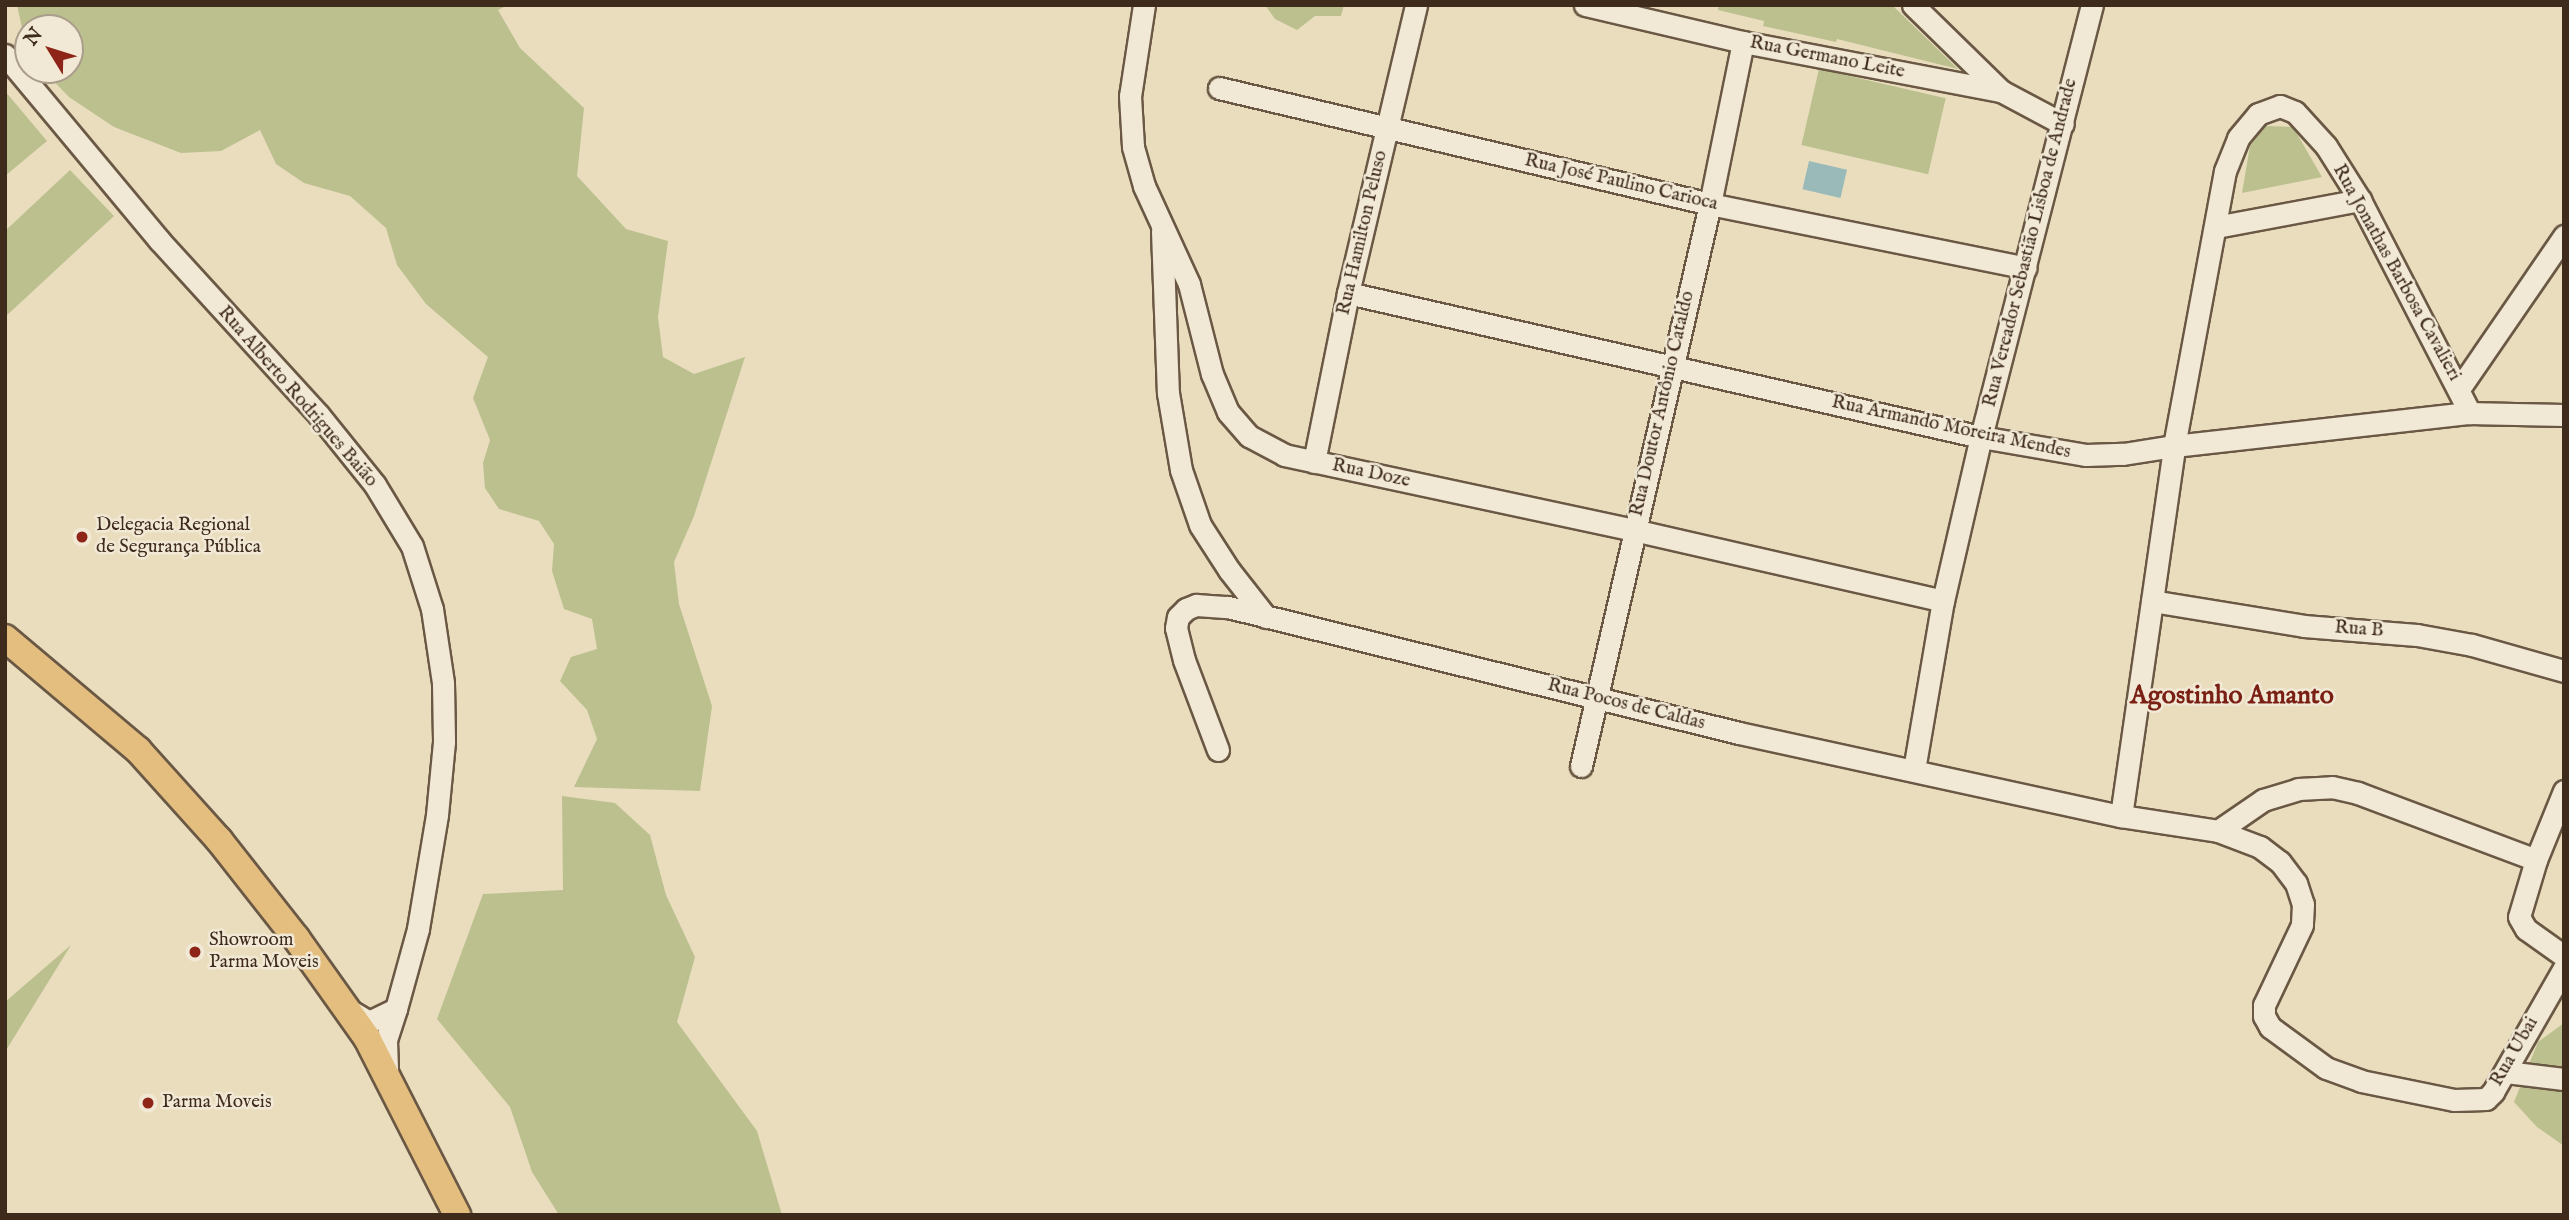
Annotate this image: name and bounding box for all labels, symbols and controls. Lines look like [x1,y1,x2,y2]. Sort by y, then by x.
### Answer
north arrow [14,14,84,84]
text: N [20,23,49,51]
street label: Rua Germano Leite [1748,32,1906,84]
street label: Rua Vereador Sebastião Lisboa de Andrade [1979,76,2083,410]
street label: Rua Hamilton Peluso [1333,148,1393,318]
street label: Rua José Paulino Carioca [1522,150,1720,216]
street label: Rua Jonathas Barbosa Cavalieri [2327,161,2465,385]
street label: Rua Doutor Antônio Cataldo [1626,289,1700,519]
street label: Rua Alberto Rodrigues Baião [212,302,382,492]
street label: Rua Armando Moreira Mendes [1829,391,2073,465]
street label: Rua Doze [1330,455,1412,493]
place label: Delegacia Regional de Segurança Pública [96,515,261,559]
marker: Delegacia Regional de Segurança Pública [74,529,90,545]
street label: Rua B [2334,617,2384,643]
street label: Rua Pocos de Caldas [1545,674,1707,736]
district label: Agostinho Amanto [2130,680,2334,712]
place label: Showroom Parma Moveis [209,930,319,974]
marker: Showroom Parma Moveis [187,944,203,960]
street label: Rua Ubai [2486,1013,2544,1091]
place label: Parma Moveis [162,1092,272,1114]
marker: Parma Moveis [140,1095,156,1111]

